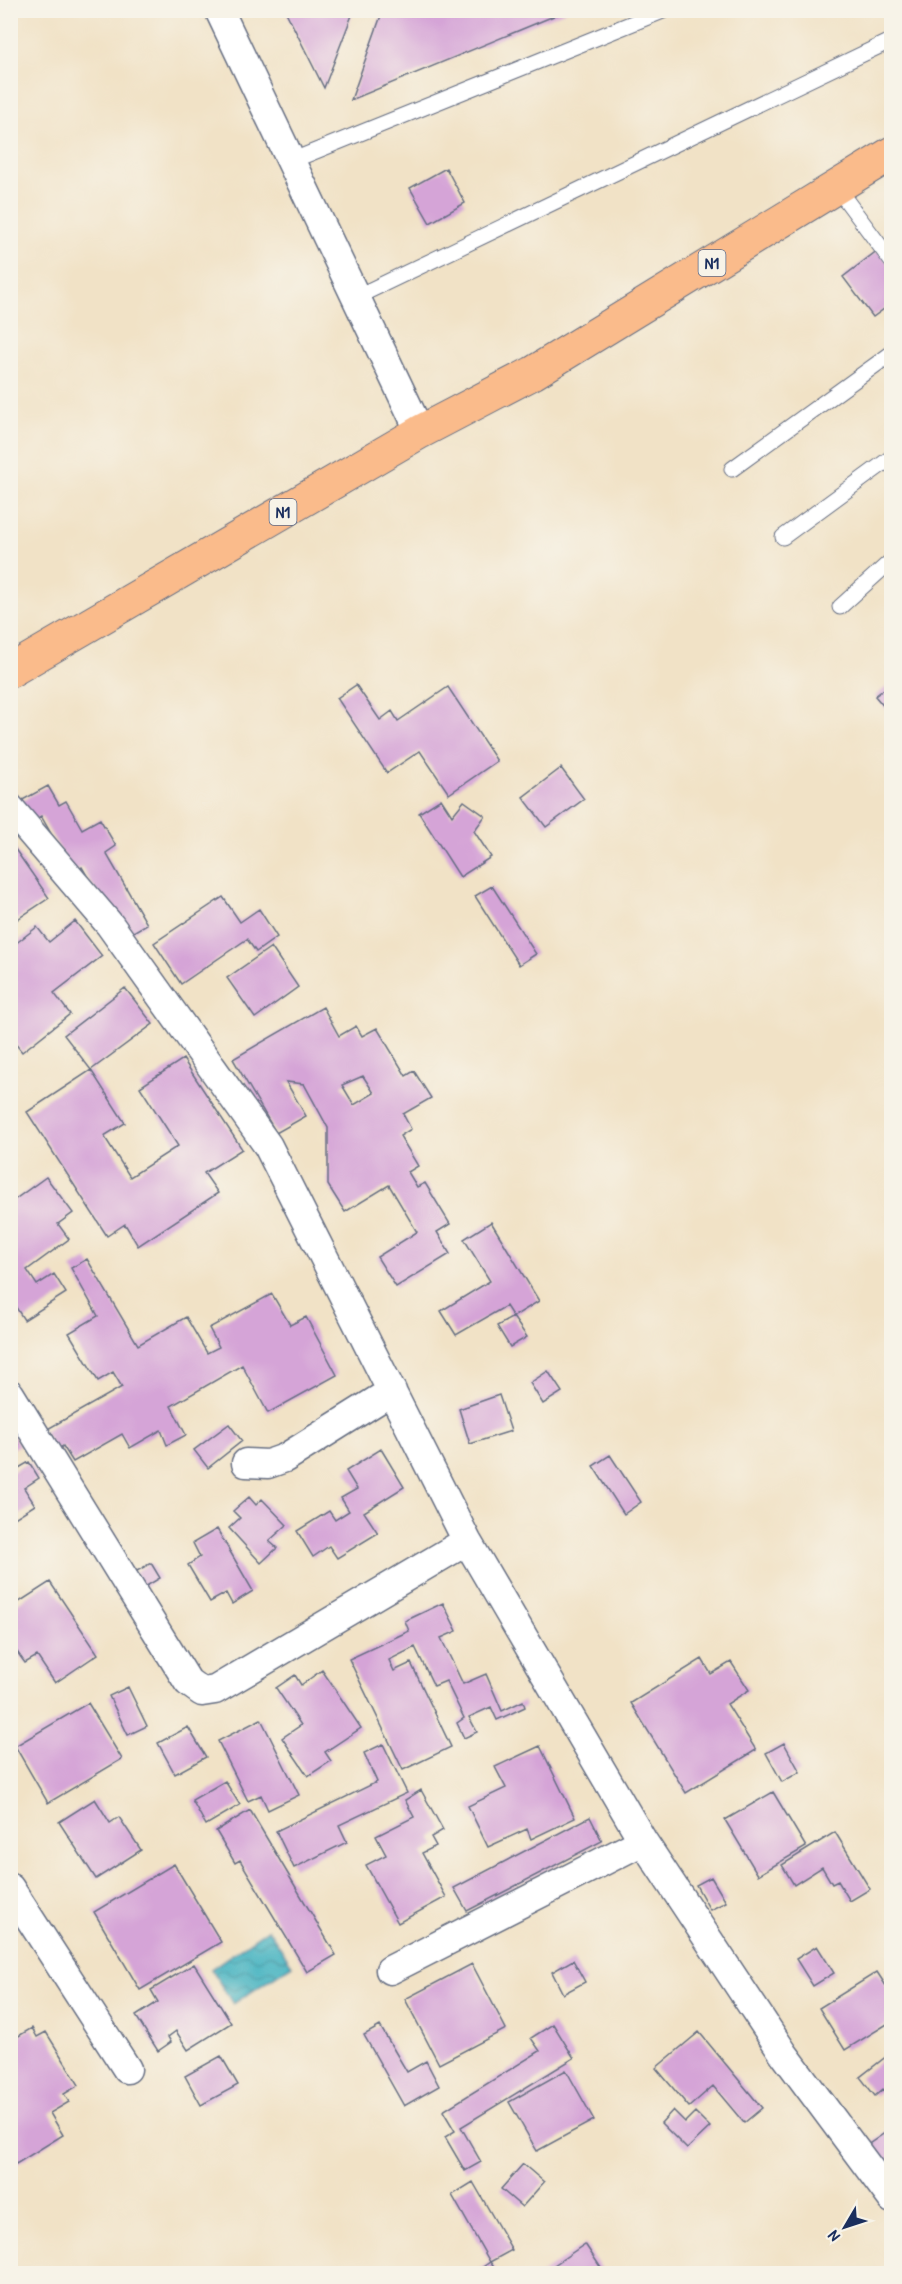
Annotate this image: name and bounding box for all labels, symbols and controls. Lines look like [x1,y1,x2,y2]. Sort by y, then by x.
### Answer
road number: N1 [698,250,726,276]
road number: N1 [270,499,296,525]
north arrow [815,2197,875,2257]
text: N [822,2226,845,2247]

